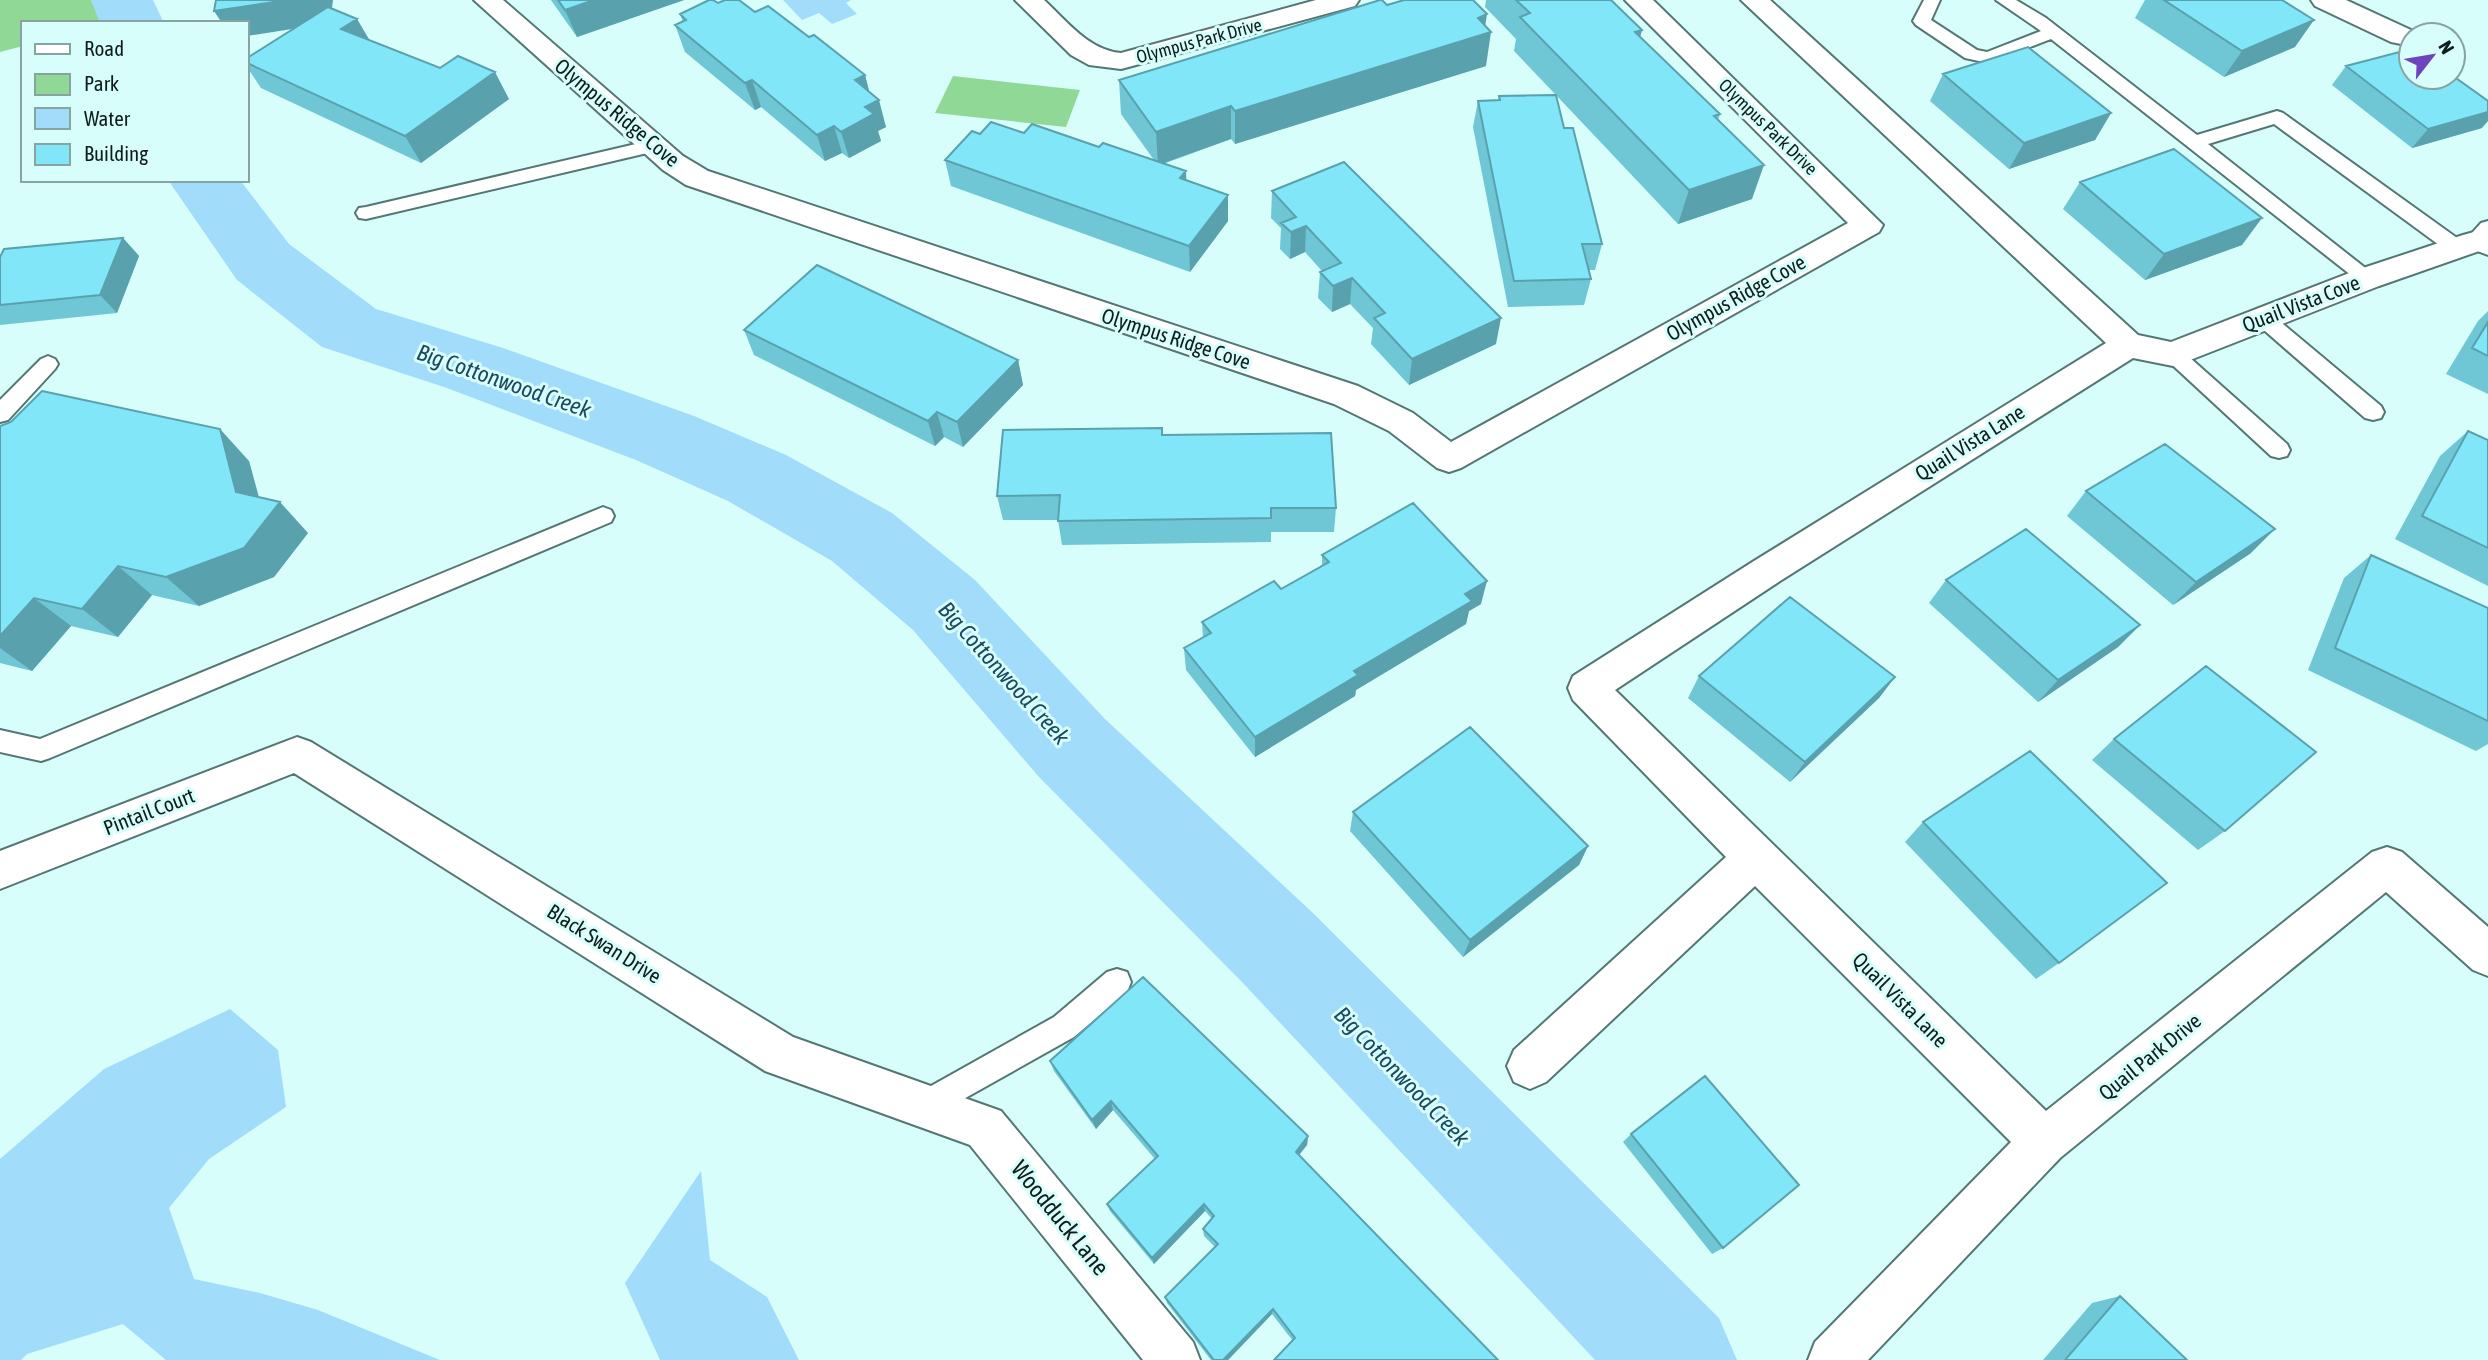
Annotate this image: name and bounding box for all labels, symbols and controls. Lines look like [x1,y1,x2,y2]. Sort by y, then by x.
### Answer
street label: Olympus Park Drive [1134,14,1264,67]
legend [21,21,248,182]
north arrow [2397,21,2467,91]
text: Road [84,36,124,60]
text: N [2434,37,2459,58]
street label: Olympus Ridge Cove [550,53,685,171]
text: Park [84,71,119,95]
street label: Olympus Park Drive [1715,74,1822,179]
text: Water [84,106,131,130]
text: Building [84,141,148,165]
street label: Olympus Ridge Cove [1662,249,1809,345]
street label: Quail Vista Cove [2239,270,2363,336]
street label: Olympus Ridge Cove [1099,303,1254,373]
water label: Big Cottonwood Creek [413,339,595,423]
street label: Quail Vista Lane [1910,399,2029,485]
water label: Big Cottonwood Creek [933,596,1075,750]
street label: Pintail Court [100,783,198,839]
street label: Black Swan Drive [543,899,666,988]
street label: Quail Vista Lane [1848,947,1953,1052]
water label: Big Cottonwood Creek [1329,1001,1475,1151]
street label: Quail Park Drive [2094,1008,2205,1105]
street label: Woodduck Lane [1006,1155,1115,1280]

